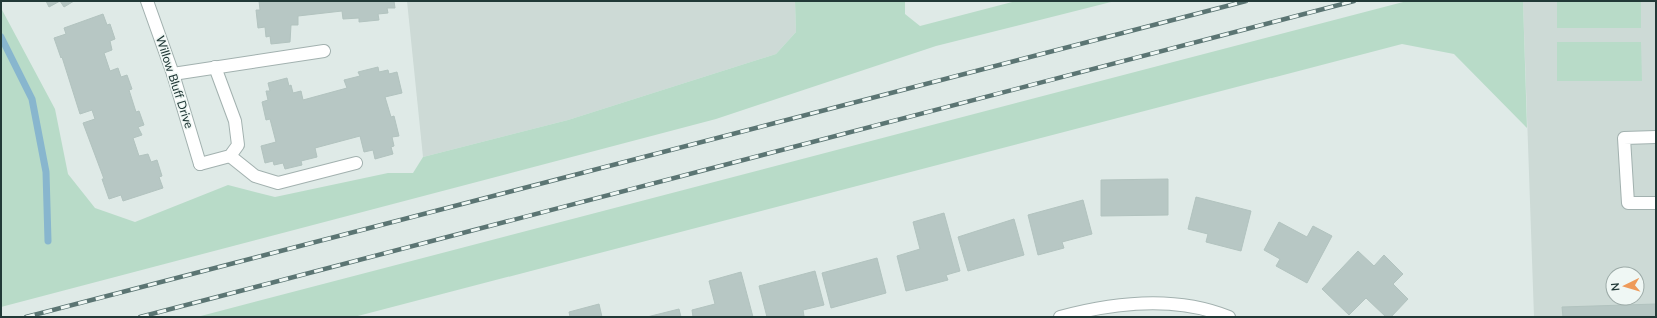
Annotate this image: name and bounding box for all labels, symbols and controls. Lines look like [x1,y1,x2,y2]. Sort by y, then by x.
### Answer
street label: Willow Bluff Drive [153,34,197,130]
north arrow [1605,266,1645,306]
text: N [1608,282,1621,292]

